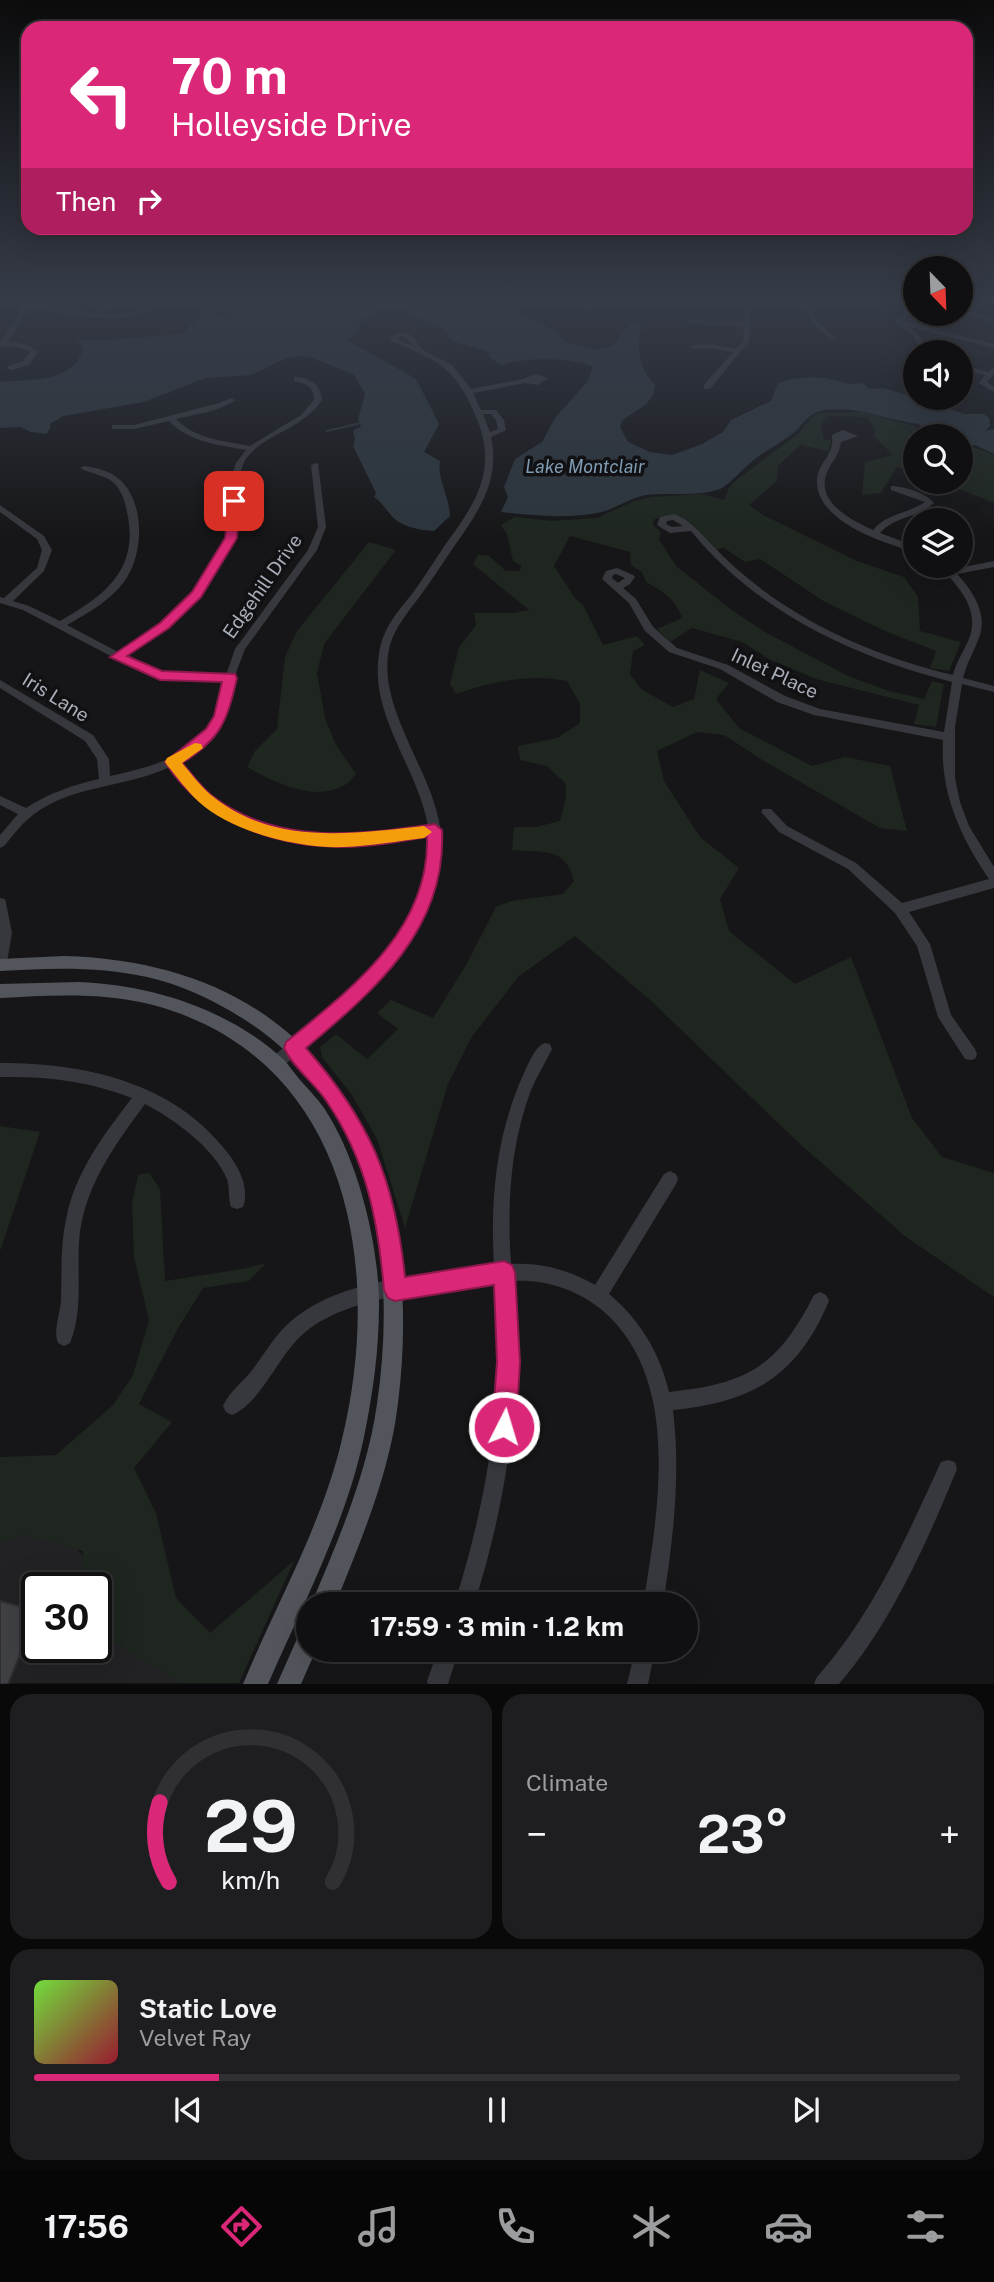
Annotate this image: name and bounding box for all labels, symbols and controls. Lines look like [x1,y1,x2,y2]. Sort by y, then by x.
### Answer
text: 70 m [171,47,288,105]
icon: left [56,49,147,140]
text: Holleyside Drive [171,106,412,143]
icon: right [130,182,168,220]
text: Then [56,186,116,217]
north arrow [903,256,973,326]
map controls [903,256,973,578]
button: sound [903,340,973,410]
button: search [903,424,973,494]
water label: Lake Montclair [525,456,645,477]
pin [204,471,264,531]
icon: arrive [215,482,253,520]
button: layers [903,508,973,578]
street label: Edgehill Drive [218,530,306,642]
street label: Inlet Place [728,643,822,703]
street label: Iris Lane [19,668,93,726]
position arrow [467,1390,541,1464]
speed limit sign: 30 [21,1572,112,1663]
text: 17:59 · 3 min · 1.2 km [370,1611,624,1642]
text: Climate [526,1769,608,1796]
text: 29 [204,1784,298,1869]
text: 23° [697,1804,789,1865]
text: − [526,1812,547,1857]
text: + [939,1812,960,1857]
text: km/h [222,1865,280,1895]
text: Static Love [139,1993,277,2024]
text: Velvet Ray [139,2024,251,2051]
icon: previous [169,2091,207,2129]
icon: pause [478,2091,516,2129]
icon: next [787,2091,825,2129]
icon: directions [217,2202,266,2251]
icon: music [354,2202,403,2251]
icon: phone [491,2202,540,2251]
icon: climate [627,2202,676,2251]
icon: car [764,2202,813,2251]
icon: filters [901,2202,950,2251]
text: 17:56 [44,2208,129,2245]

